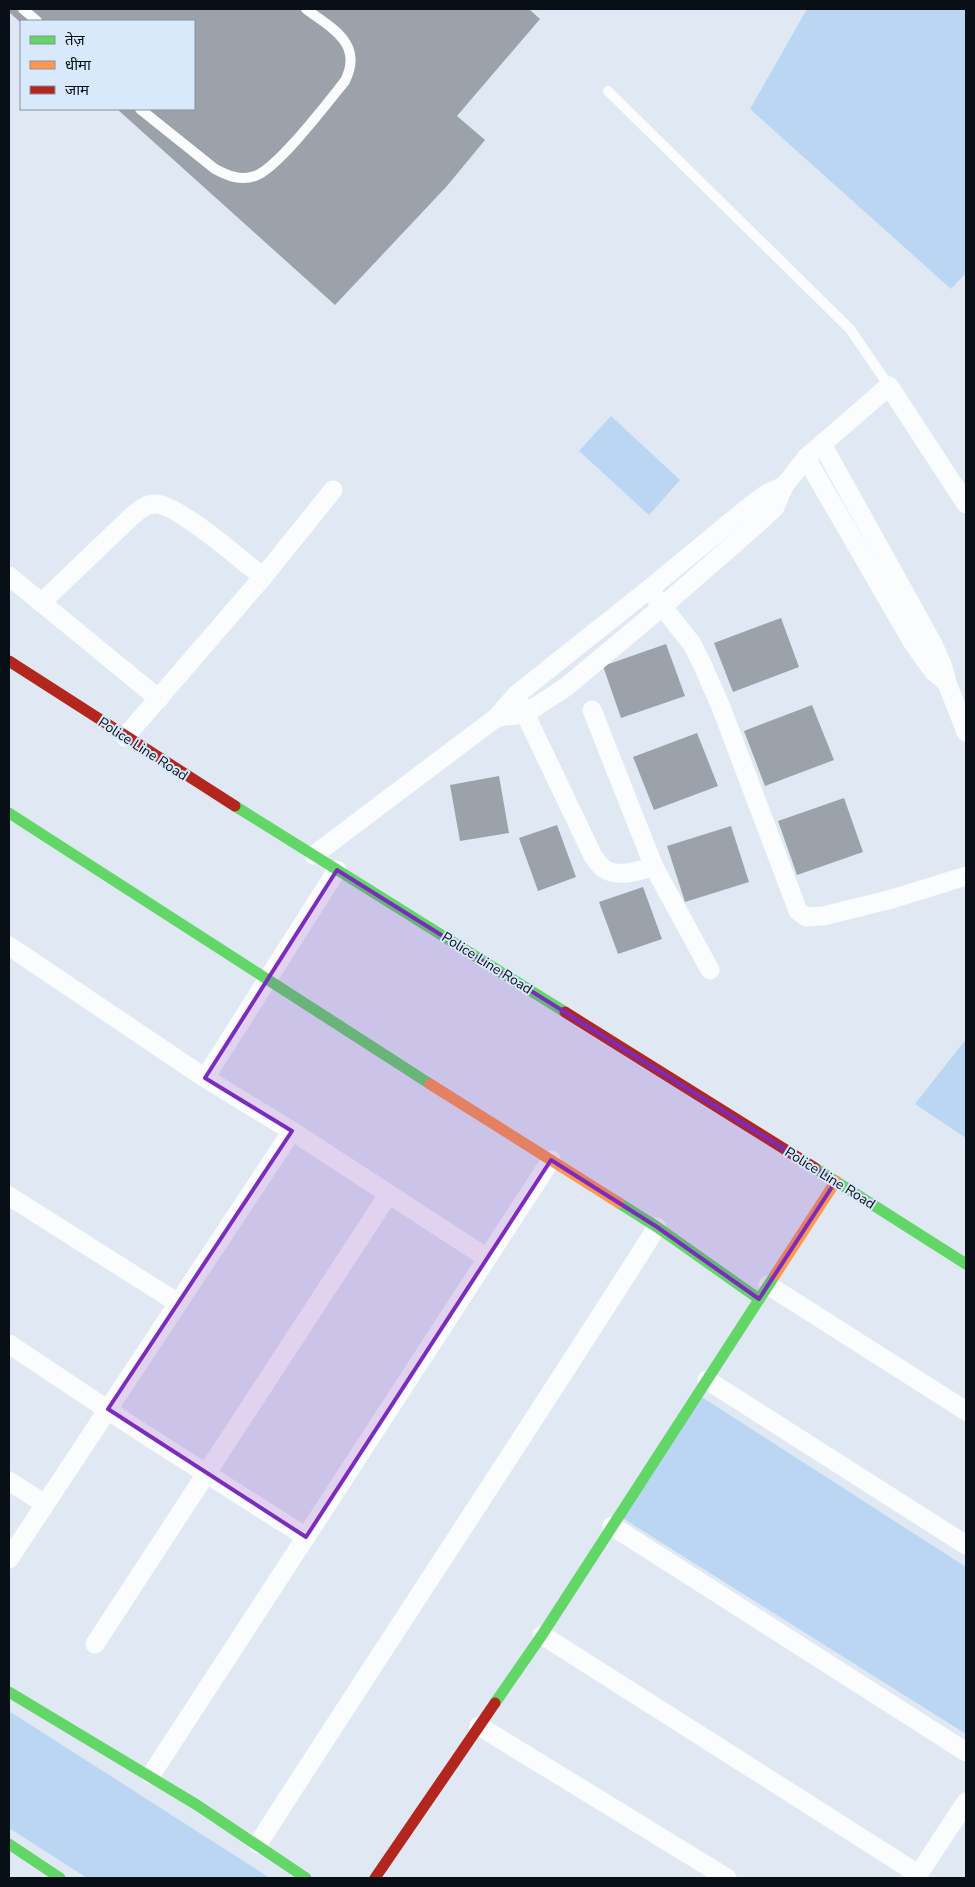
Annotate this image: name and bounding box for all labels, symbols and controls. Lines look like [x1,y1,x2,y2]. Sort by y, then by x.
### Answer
legend [20,20,195,110]
text: तेज़ [65,30,86,50]
text: धीमा [65,55,92,75]
text: जाम [65,80,90,100]
street label: Police Line Road [94,713,192,785]
street label: Police Line Road [438,928,536,998]
street label: Police Line Road [781,1143,879,1213]

